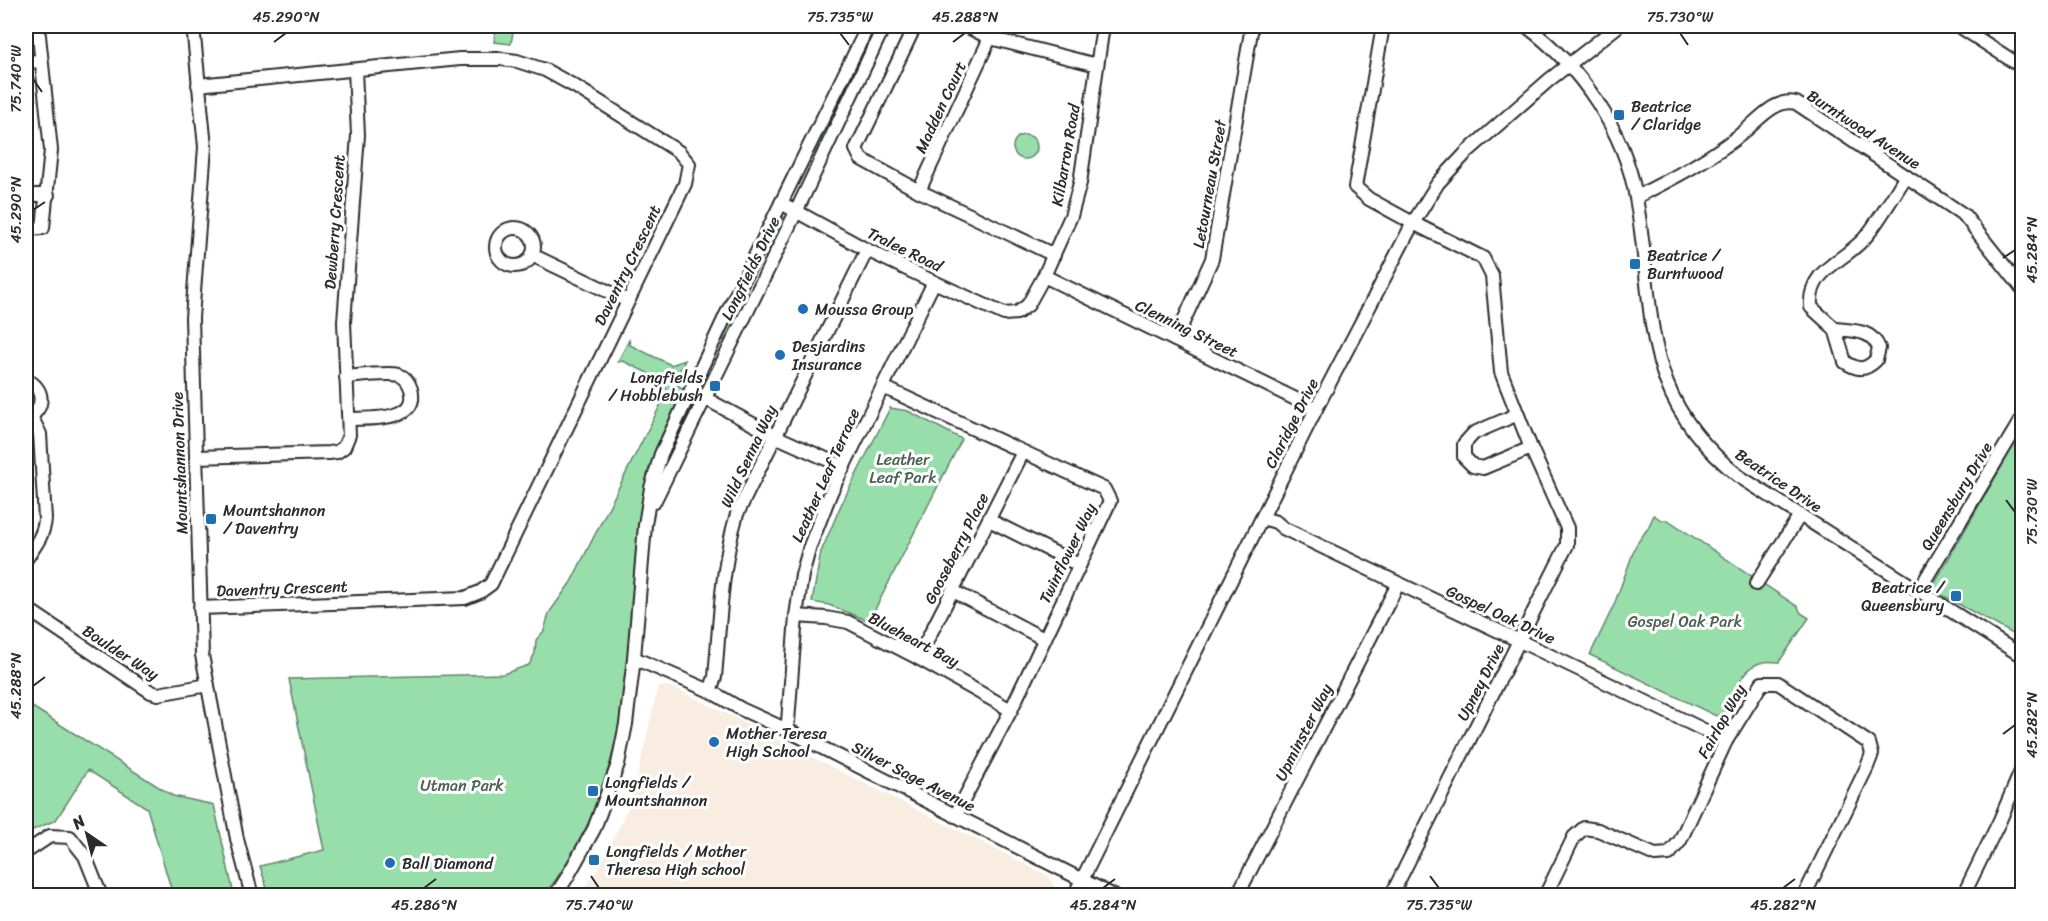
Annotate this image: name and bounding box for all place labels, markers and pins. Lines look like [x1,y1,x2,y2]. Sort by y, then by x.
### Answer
place label: Beatrice / Claridge [1631,92,1701,139]
marker: Beatrice / Claridge [1612,108,1626,122]
place label: Beatrice / Burntwood [1647,241,1724,288]
marker: Beatrice / Burntwood [1628,257,1642,271]
place label: Moussa Group [815,295,914,324]
marker: Moussa Group [796,302,810,316]
place label: Desjardins Insurance [791,332,865,379]
marker: Desjardins Insurance [773,348,787,362]
place label: Longfields / Hobblebush [608,363,704,410]
marker: Longfields / Hobblebush [708,379,722,393]
place label: Mountshannon / Daventry [223,496,326,543]
marker: Mountshannon / Daventry [204,512,218,526]
place label: Beatrice / Queensbury [1861,573,1946,620]
marker: Beatrice / Queensbury [1949,589,1963,603]
place label: Mother Teresa High School [726,719,828,766]
marker: Mother Teresa High School [707,735,721,749]
place label: Longfields / Mountshannon [605,768,708,815]
marker: Longfields / Mountshannon [586,784,600,798]
place label: Longfields / Mother Theresa High school [606,837,748,884]
place label: Ball Diamond [402,849,494,878]
marker: Longfields / Mother Theresa High school [587,853,601,867]
marker: Ball Diamond [383,856,397,870]

